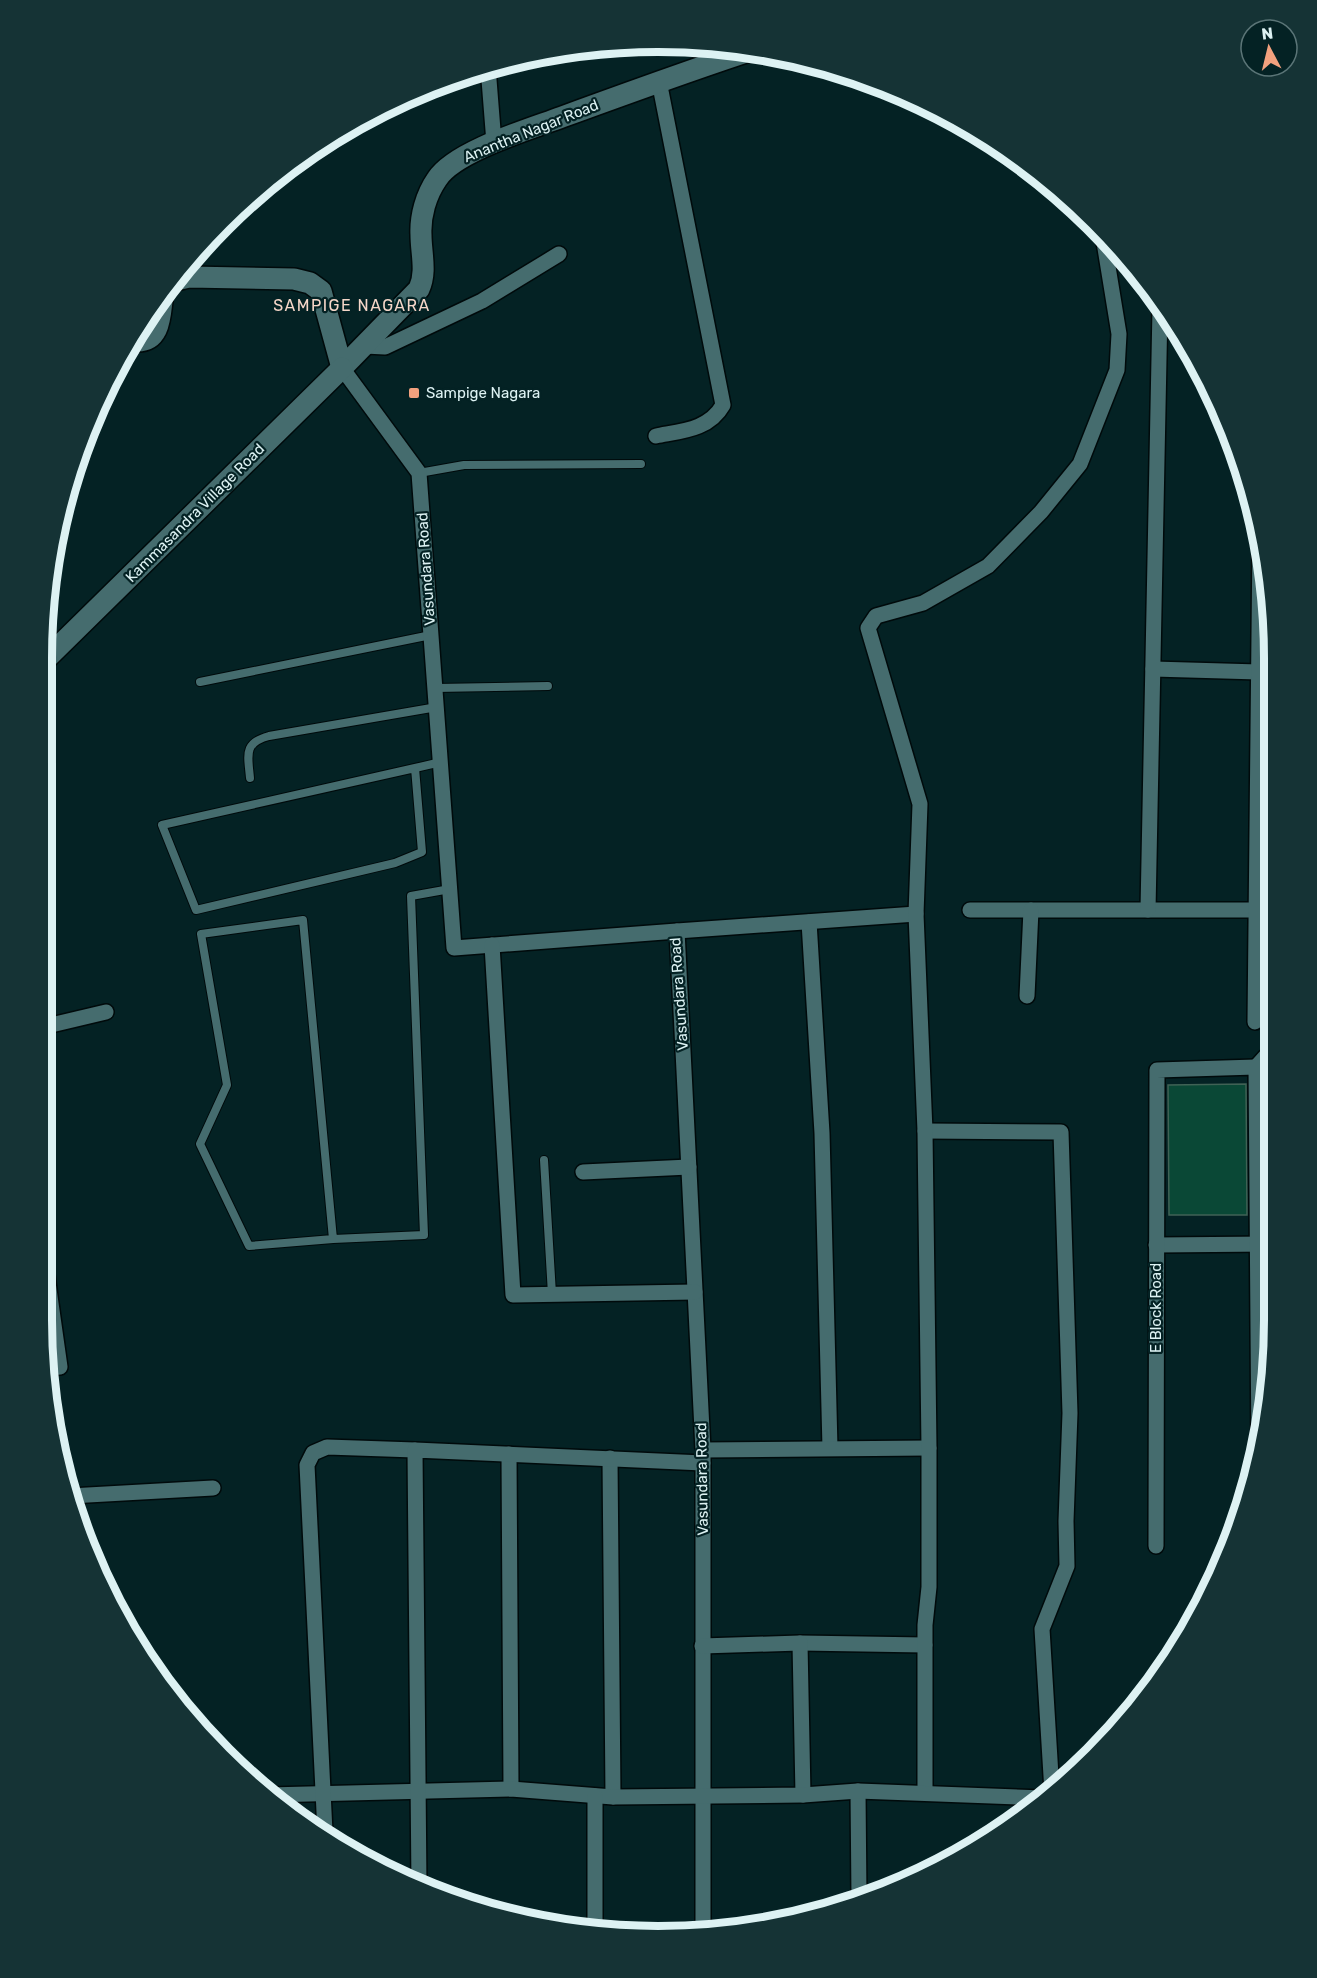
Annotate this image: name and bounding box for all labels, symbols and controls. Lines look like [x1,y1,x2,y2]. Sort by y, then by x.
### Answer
north arrow [1239,18,1299,78]
text: N [1260,23,1274,44]
street label: Anantha Nagar Road [461,96,601,166]
district label: SAMPIGE NAGARA [273,296,431,315]
place label: Sampige Nagara [426,384,540,402]
marker: Sampige Nagara [407,386,421,400]
street label: Kammasandra Village Road [122,440,268,586]
street label: Vasundara Road [413,512,439,626]
street label: Vasundara Road [666,937,692,1051]
street label: E Block Road [1147,1263,1165,1353]
street label: Vasundara Road [692,1422,712,1536]

